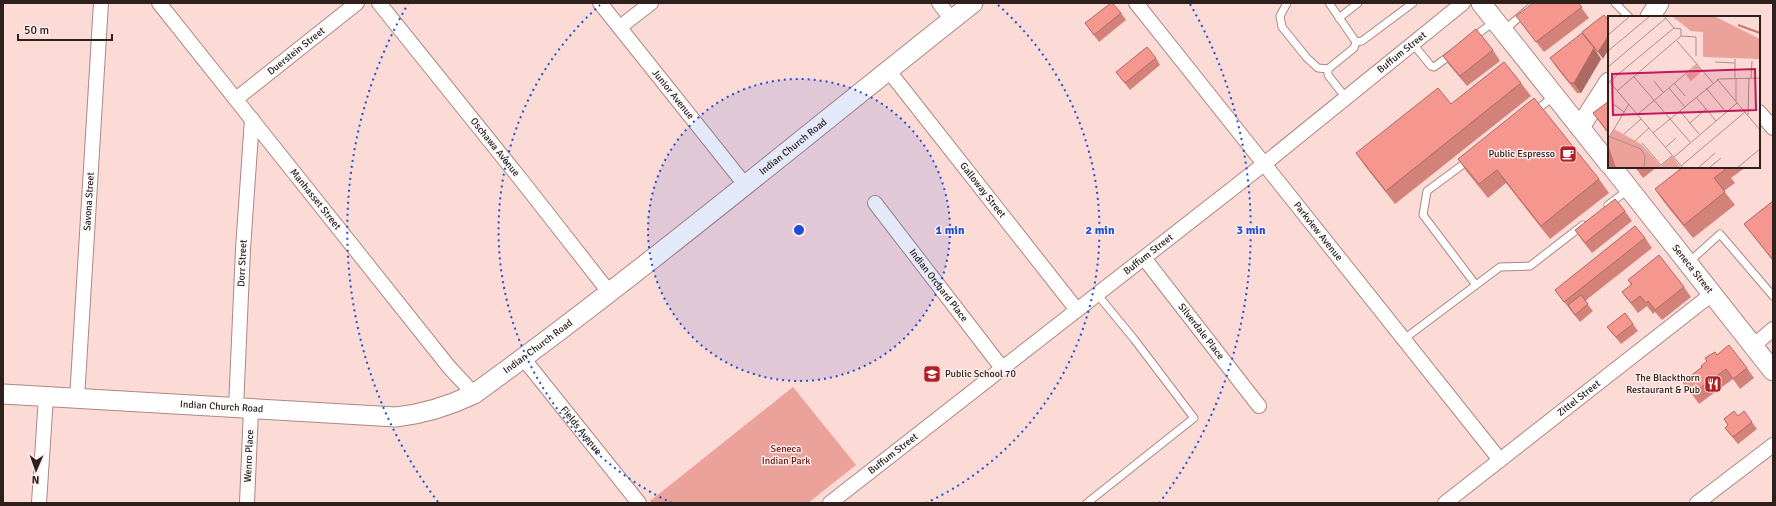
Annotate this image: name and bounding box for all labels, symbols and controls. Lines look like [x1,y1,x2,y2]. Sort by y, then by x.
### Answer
scale bar [18,16,112,42]
inset map [1608,16,1760,168]
text: 50 m [24,23,49,38]
street label: Duerstein Street [265,24,328,78]
street label: Buffum Street [1375,29,1429,76]
street label: Junior Avenue [649,67,697,122]
street label: Oschawa Avenue [468,115,522,179]
street label: Indian Church Road [757,116,829,178]
cafe icon: Public Espresso [1558,144,1578,164]
place label: Public Espresso [1488,148,1555,160]
street label: Galloway Street [957,160,1009,221]
street label: Manhasset Street [287,166,344,233]
street label: Savona Street [81,171,97,231]
street label: Parkview Avenue [1291,199,1345,263]
centre of rings [792,223,806,237]
text: 1 min [936,223,965,238]
text: 2 min [1086,223,1115,238]
text: 3 min [1237,223,1266,238]
street label: Buffum Street [1121,231,1176,277]
street label: Dorr Street [235,239,250,287]
street label: Seneca Street [1669,242,1716,296]
street label: Indian Orchard Place [907,247,970,324]
street label: Silverdale Place [1175,301,1227,362]
street label: Indian Church Road [501,317,575,376]
school or university icon: Public School 70 [922,364,942,384]
place label: Public School 70 [945,368,1016,380]
place label: The Blackthorn Restaurant & Pub [1626,372,1700,396]
restaurant icon: The Blackthorn Restaurant & Pub [1703,374,1723,394]
street label: Zittel Street [1555,377,1603,419]
street label: Indian Church Road [180,398,264,415]
street label: Fields Avenue [558,404,604,457]
street label: Wenro Place [242,429,256,483]
street label: Buffum Street [866,430,921,477]
park label: Seneca Indian Park [762,443,810,467]
north arrow [16,450,56,490]
text: N [32,473,40,486]

